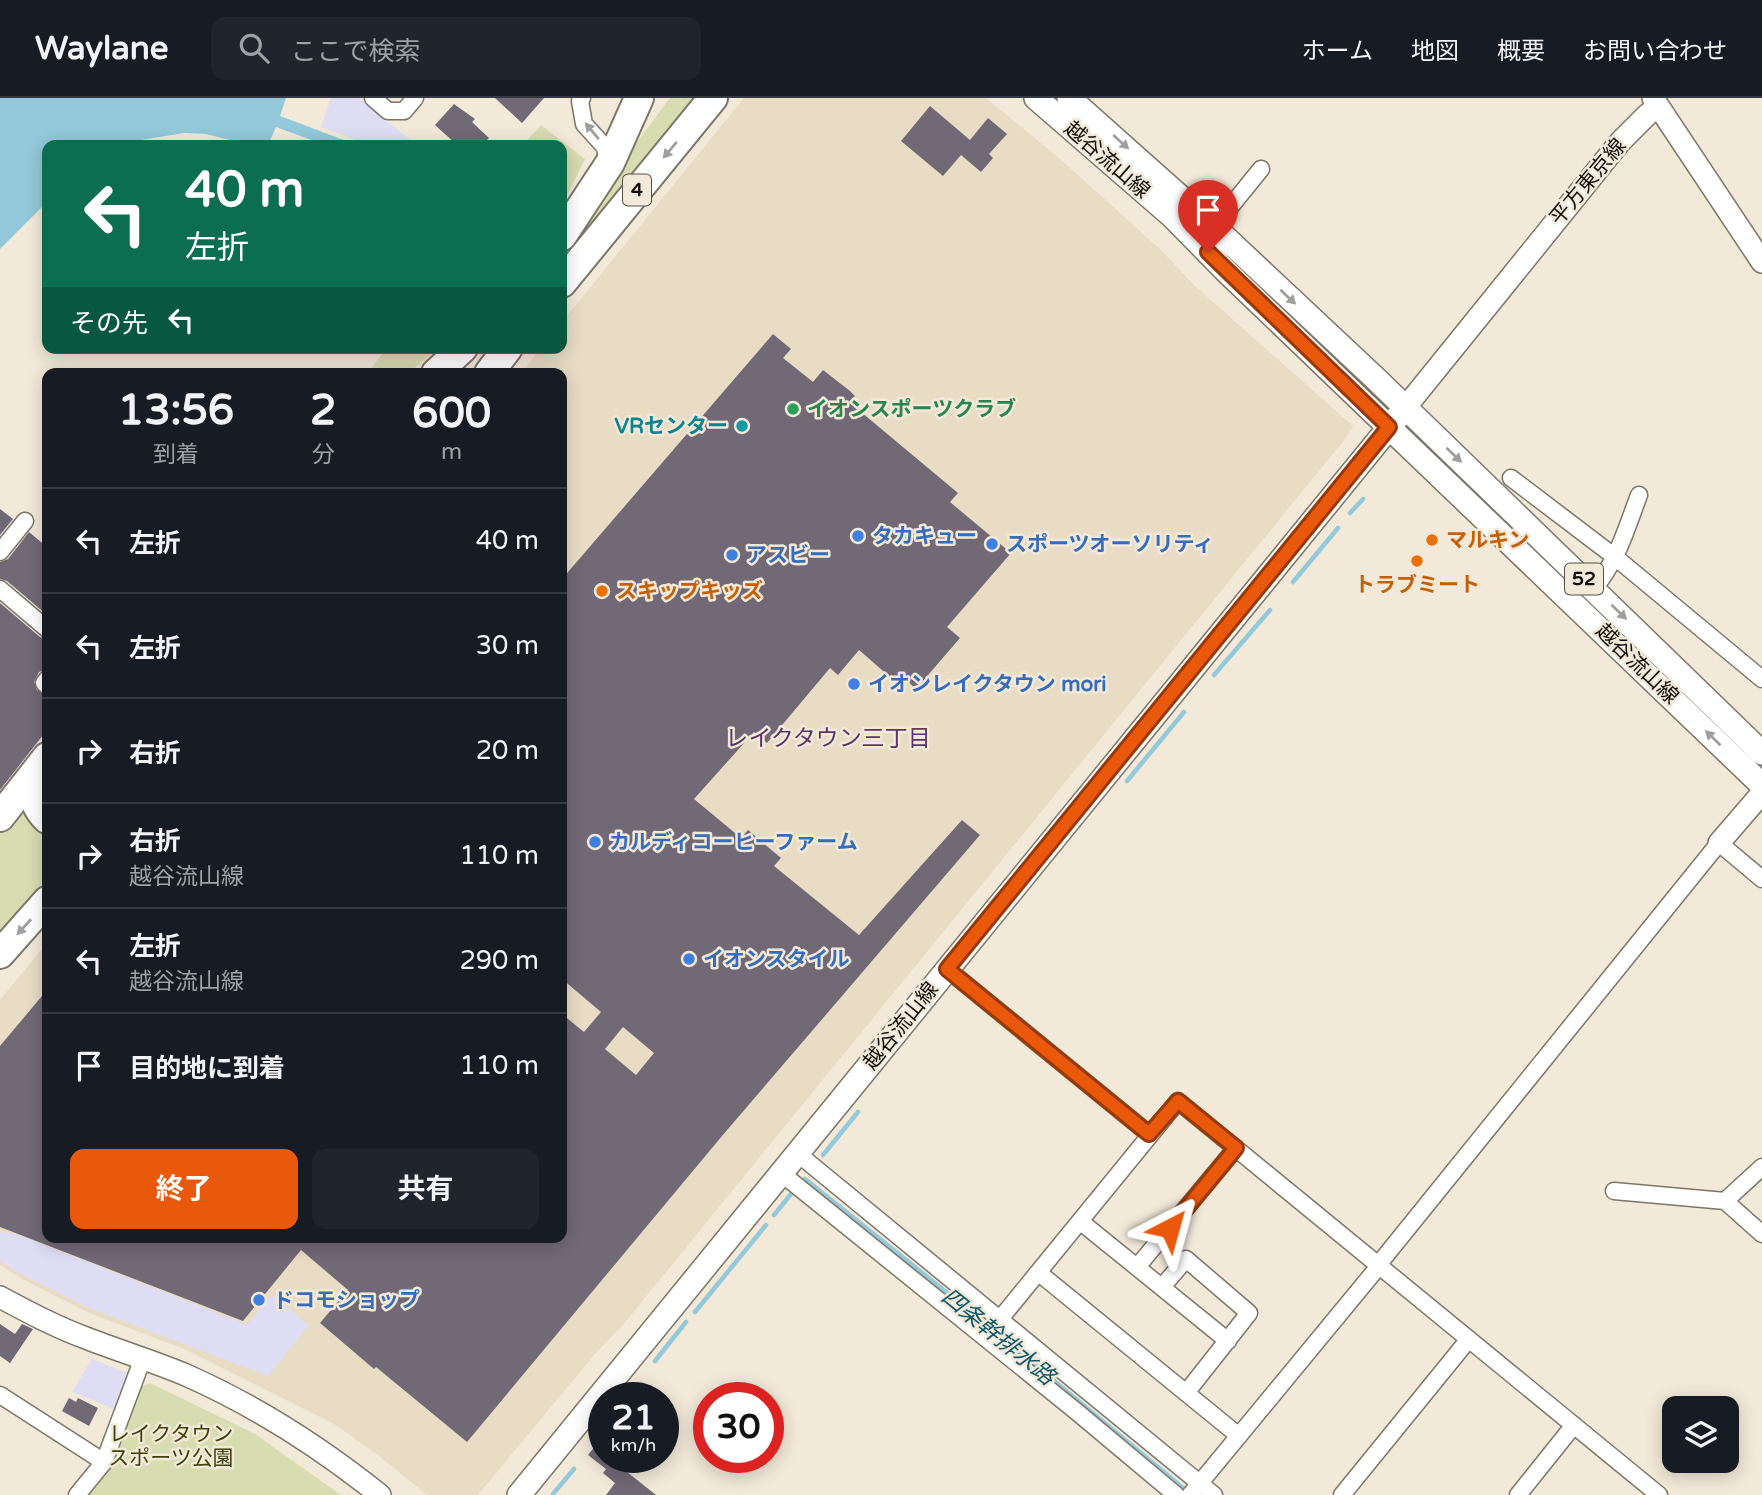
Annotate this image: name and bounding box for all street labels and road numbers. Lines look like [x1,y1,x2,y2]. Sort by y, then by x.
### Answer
street label: 越谷流山線 [1059,116,1155,204]
street label: 平方東京線 [1545,134,1631,230]
road number: 4 [623,174,651,206]
road number: 52 [1565,564,1603,594]
street label: 越谷流山線 [1591,619,1683,709]
street label: 越谷流山線 [858,977,944,1075]

